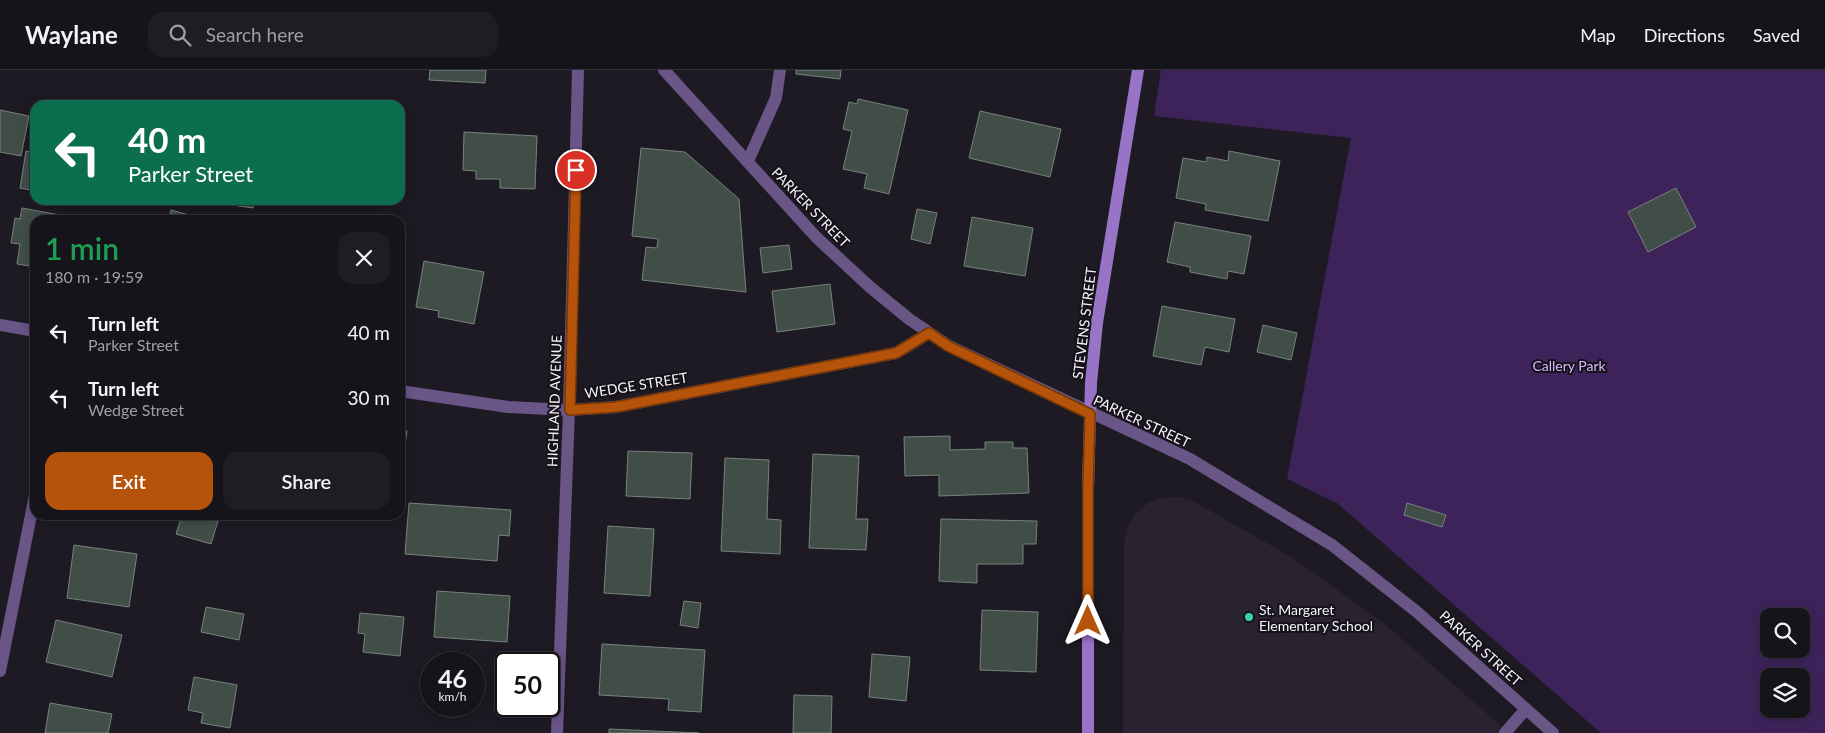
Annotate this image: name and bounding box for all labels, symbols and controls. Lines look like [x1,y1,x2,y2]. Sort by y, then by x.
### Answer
search box [148,12,498,57]
text: Waylane [25,20,118,49]
icon: search [166,21,194,49]
text: Search here [206,23,304,46]
text: Map [1580,24,1616,46]
text: Directions [1644,24,1725,46]
text: Saved [1753,24,1800,46]
text: 40 m [128,118,206,160]
icon: left [45,120,110,185]
pin [555,149,597,191]
icon: arrive [562,156,590,184]
text: Parker Street [128,160,253,187]
street label: PARKER STREET [769,163,854,251]
text: 1 min [45,230,119,266]
button: close [338,232,390,284]
street label: STEVENS STREET [1069,265,1099,380]
text: 180 m · 19:59 [45,267,144,286]
text: Turn left [88,312,159,335]
icon: left [45,319,73,347]
text: 40 m [347,321,390,344]
text: Parker Street [88,335,179,354]
street label: HIGHLAND AVENUE [543,335,565,467]
park label: Callery Park [1532,357,1606,374]
street label: WEDGE STREET [583,368,690,402]
text: Turn left [88,377,159,400]
icon: left [45,384,73,412]
text: 30 m [347,386,390,409]
street label: PARKER STREET [1091,391,1194,451]
text: Wedge Street [88,400,184,419]
button: Exit [45,452,213,510]
button: Share [223,452,390,510]
position arrow [1061,594,1113,646]
place label: St. Margaret Elementary School [1259,601,1373,634]
street label: PARKER STREET [1436,607,1526,690]
map controls [1760,608,1810,718]
button: search [1760,608,1810,658]
marker: St. Margaret Elementary School [1243,611,1255,623]
speed limit sign: 50 [495,652,560,717]
text: 46 [438,663,467,693]
button: layers [1760,668,1810,718]
text: km/h [438,689,467,704]

